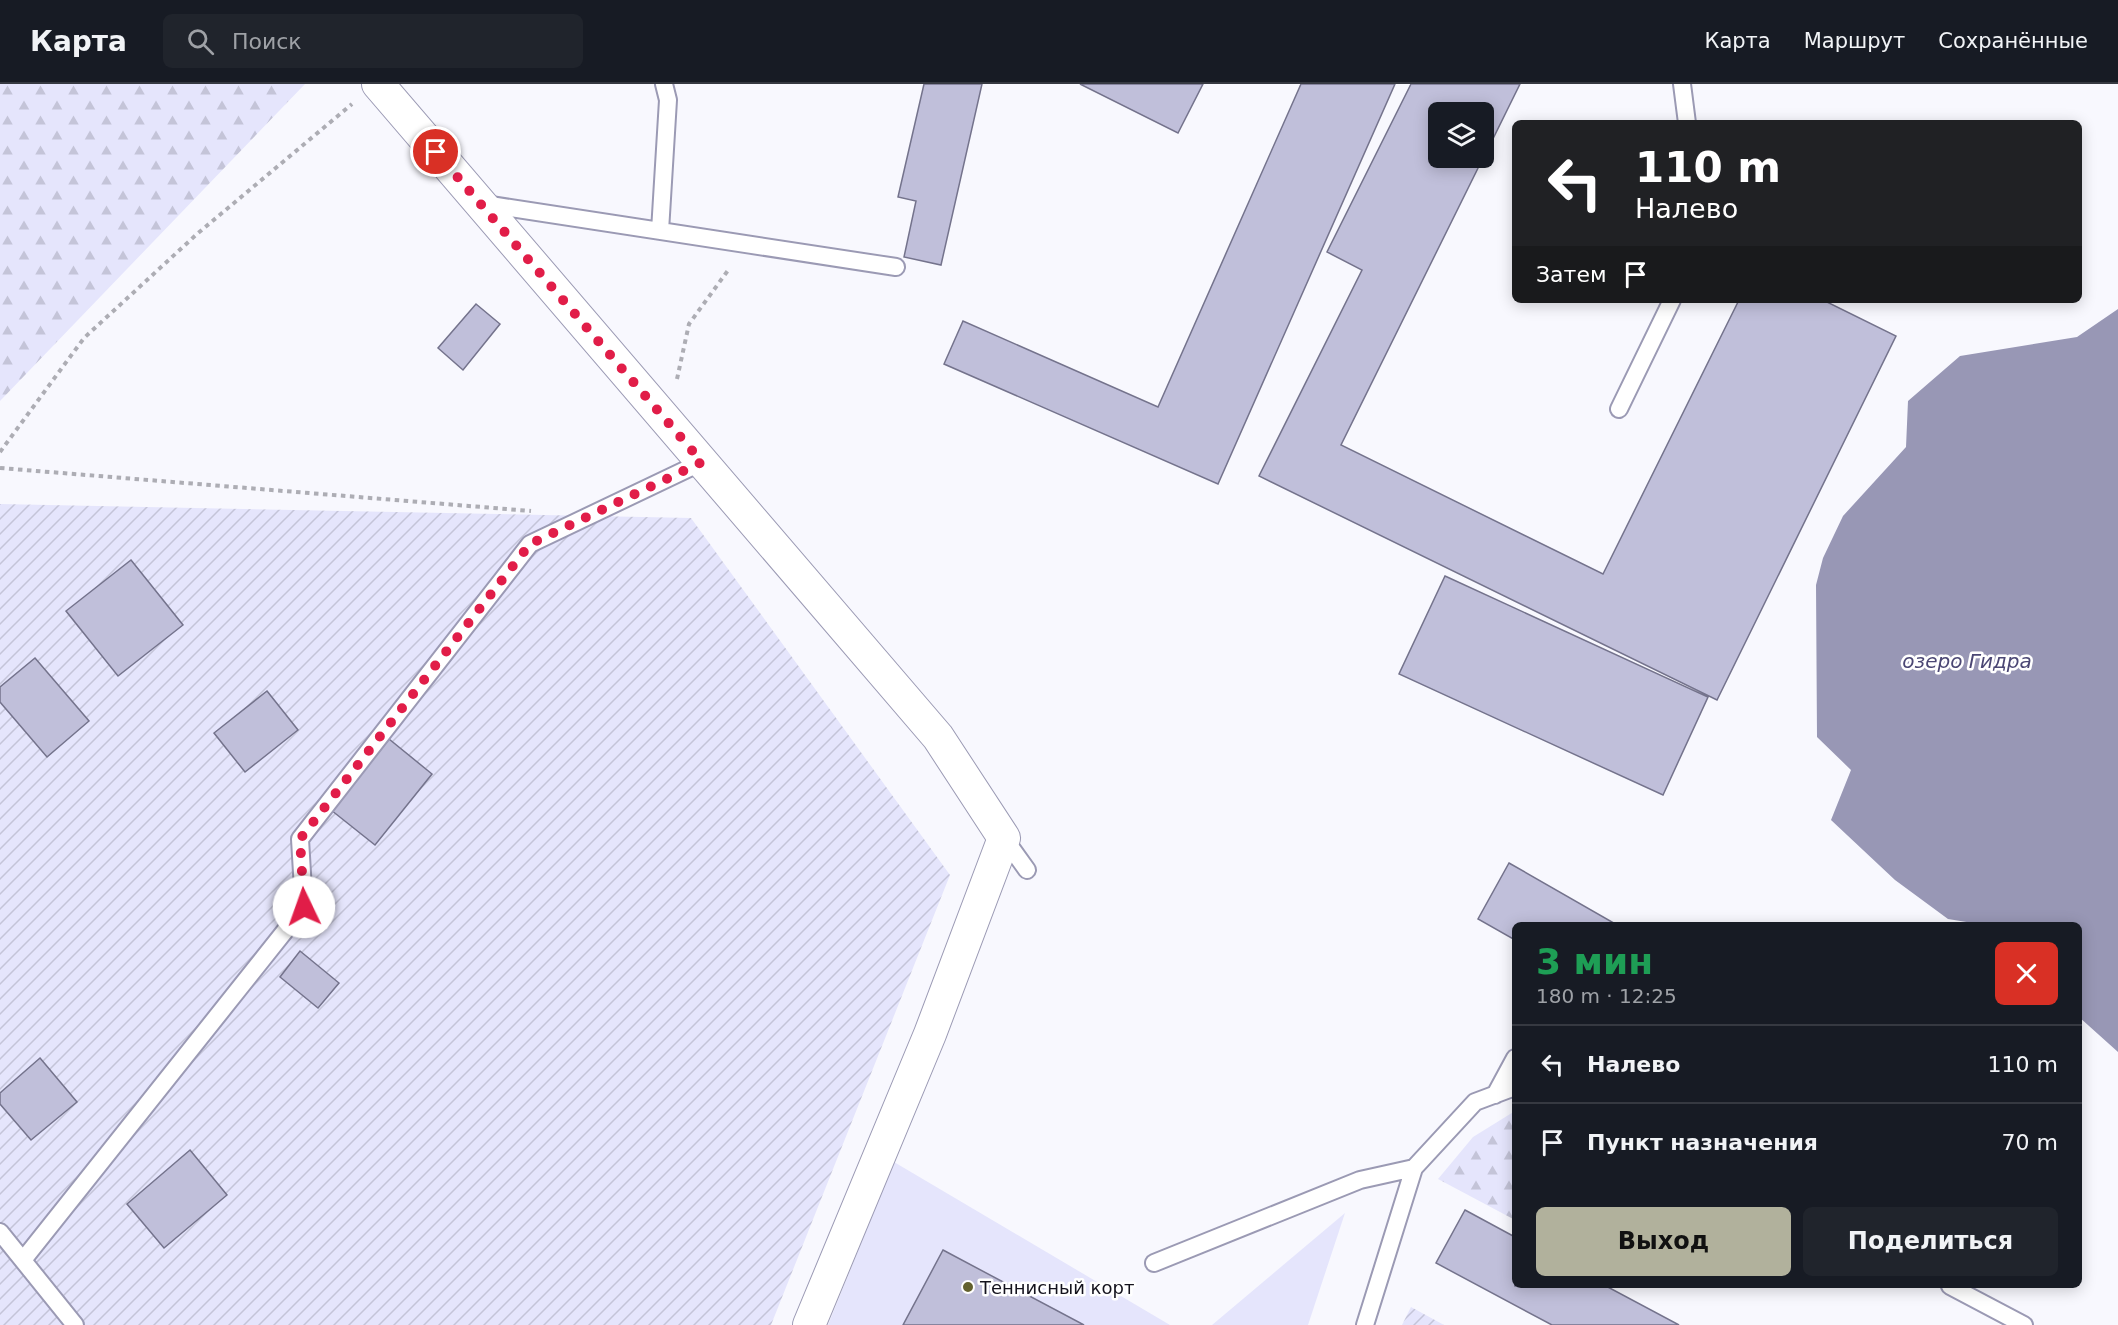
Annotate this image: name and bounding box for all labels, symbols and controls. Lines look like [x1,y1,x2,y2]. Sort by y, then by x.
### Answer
search box [163,14,583,68]
text: Карта [30,25,127,58]
icon: search [184,25,217,58]
text: Поиск [232,29,302,54]
text: Карта [1705,29,1771,53]
text: Маршрут [1804,29,1905,53]
text: Сохранённые [1938,29,2088,53]
map controls [1428,102,1494,168]
button: layers [1428,102,1494,168]
pin [410,126,461,177]
icon: arrive [419,135,452,168]
text: 110 m [1635,143,1781,192]
icon: left [1536,144,1614,222]
text: Налево [1635,193,1738,224]
icon: arrive [1619,258,1652,291]
text: Затем [1536,262,1607,287]
water label: озеро Гидра [1902,649,2032,673]
position arrow [272,875,336,939]
text: 3 мин [1536,941,1653,982]
button: close [1995,942,2058,1005]
text: 180 m · 12:25 [1536,984,1677,1008]
icon: left [1536,1048,1569,1081]
text: Налево [1587,1052,1680,1077]
text: 110 m [1988,1052,2058,1077]
icon: arrive [1536,1126,1569,1159]
text: Пункт назначения [1587,1130,1818,1155]
text: 70 m [2002,1130,2058,1155]
button: Выход [1536,1207,1791,1276]
button: Поделиться [1803,1207,2058,1276]
place label: Теннисный корт [979,1277,1134,1298]
marker: Теннисный корт [961,1280,975,1294]

